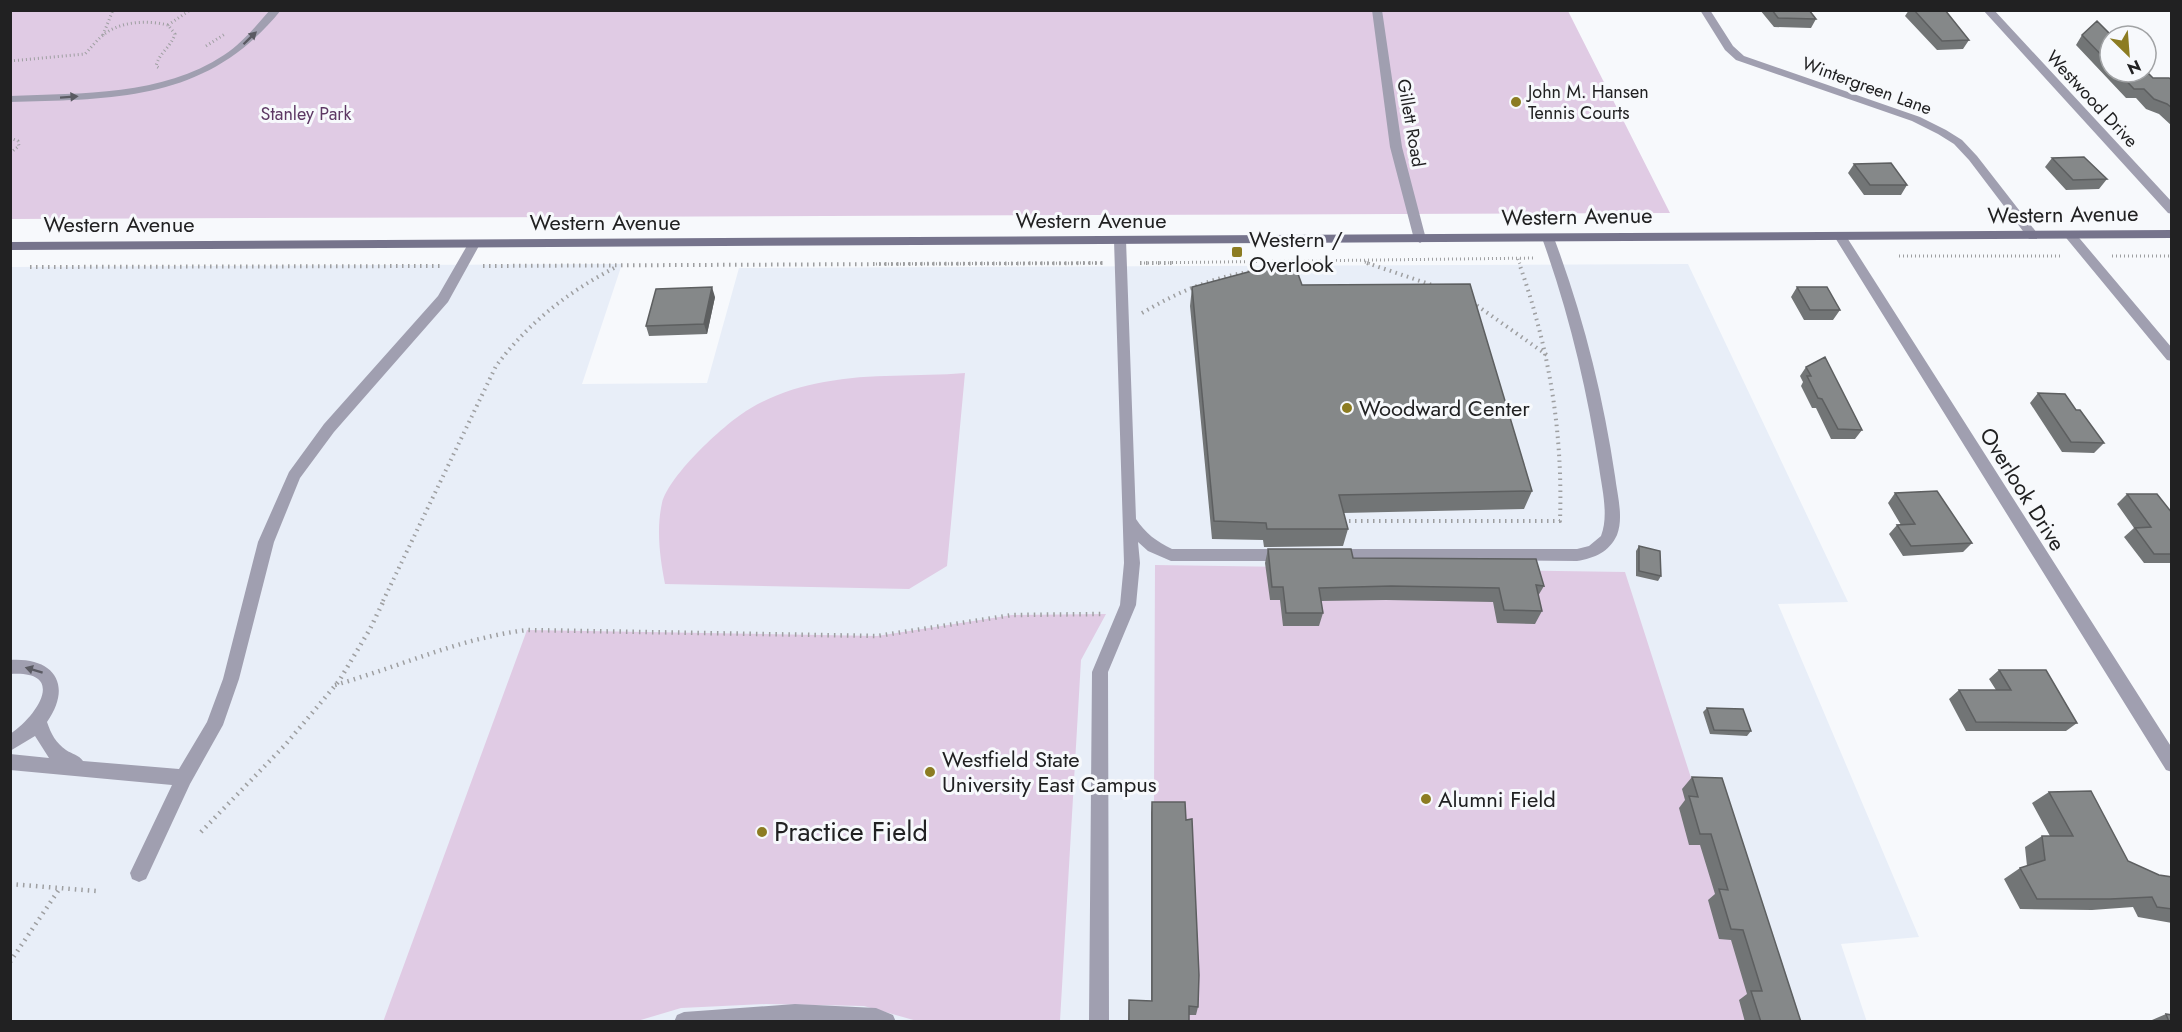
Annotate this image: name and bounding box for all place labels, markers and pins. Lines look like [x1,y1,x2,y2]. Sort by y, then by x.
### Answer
place label: John M. Hansen Tennis Courts [1526,79,1649,126]
marker: John M. Hansen Tennis Courts [1509,95,1523,109]
place label: Western / Overlook [1249,223,1343,280]
marker: Western / Overlook [1230,245,1244,259]
place label: Woodward Center [1359,392,1530,424]
marker: Woodward Center [1340,401,1354,415]
place label: Westfield State University East Campus [942,743,1157,800]
marker: Westfield State University East Campus [923,765,937,779]
place label: Alumni Field [1438,783,1556,815]
marker: Alumni Field [1419,792,1433,806]
place label: Practice Field [774,812,928,851]
marker: Practice Field [755,825,769,839]

